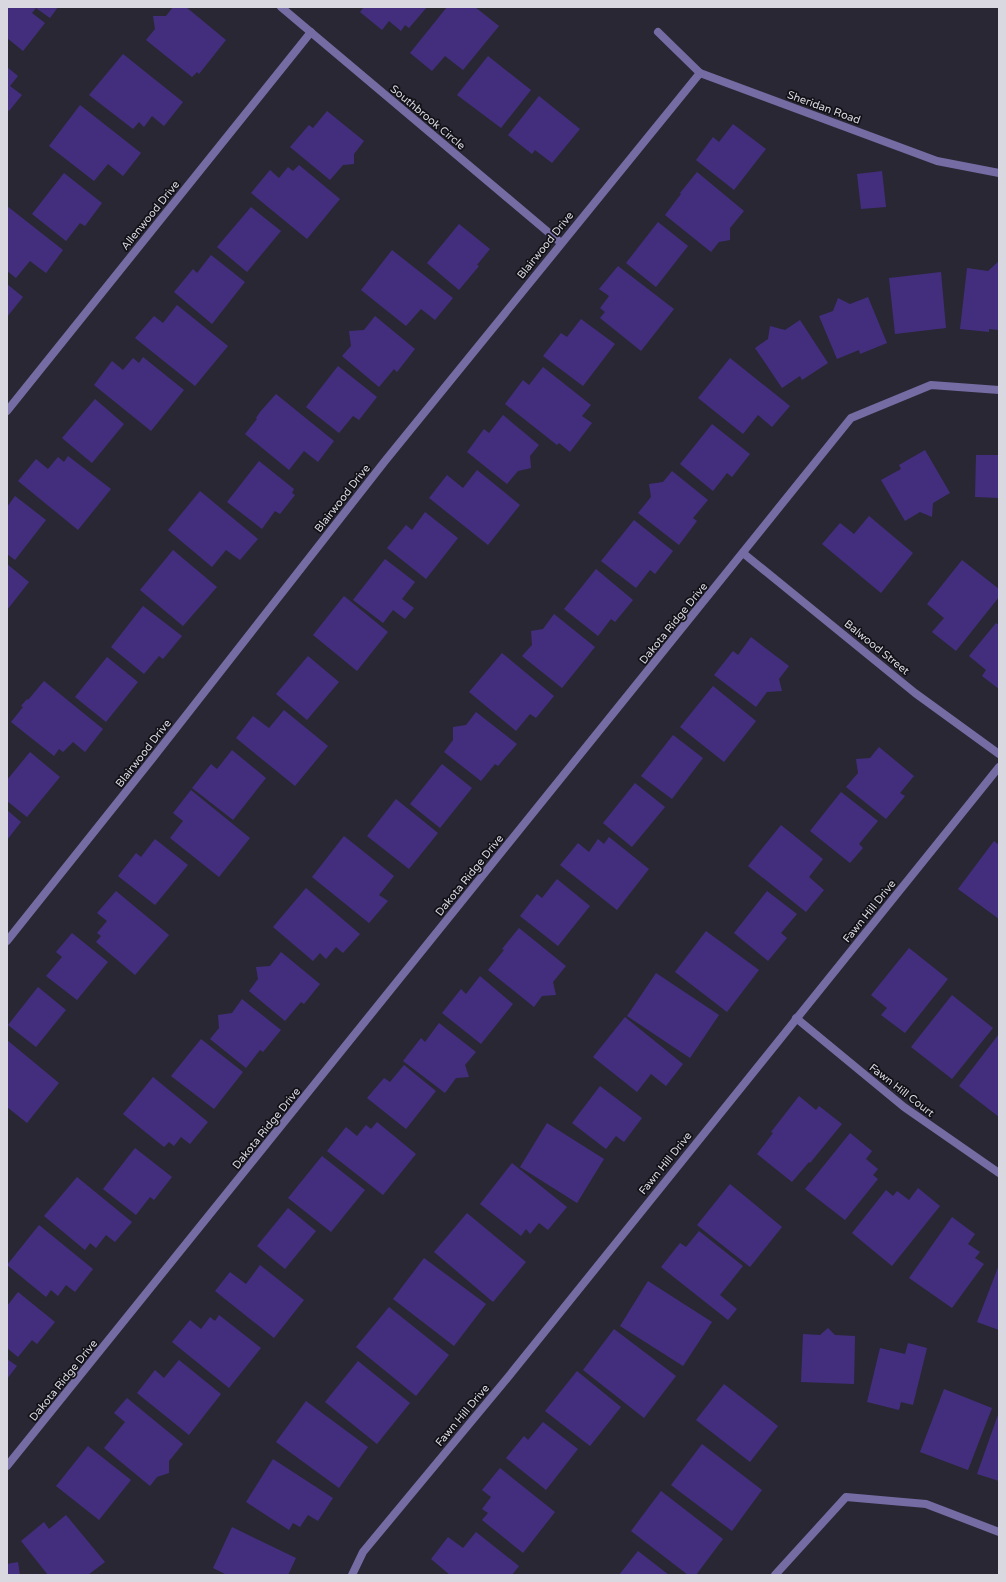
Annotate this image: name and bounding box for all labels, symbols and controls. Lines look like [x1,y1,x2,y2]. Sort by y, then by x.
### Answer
street label: Southbrook Circle [388,82,468,152]
street label: Sheridan Road [785,88,862,127]
street label: Allenwood Drive [118,178,182,253]
street label: Blairwood Drive [514,209,576,281]
street label: Blairwood Drive [312,462,373,535]
street label: Dakota Ridge Drive [637,580,710,667]
street label: Balwood Street [842,617,912,678]
street label: Blairwood Drive [113,717,174,790]
street label: Dakota Ridge Drive [433,832,506,919]
street label: Fawn Hill Drive [840,877,899,945]
street label: Fawn Hill Court [867,1061,937,1120]
street label: Dakota Ridge Drive [230,1085,303,1172]
street label: Fawn Hill Drive [636,1129,695,1197]
street label: Dakota Ridge Drive [27,1337,100,1424]
street label: Fawn Hill Drive [433,1382,492,1449]

